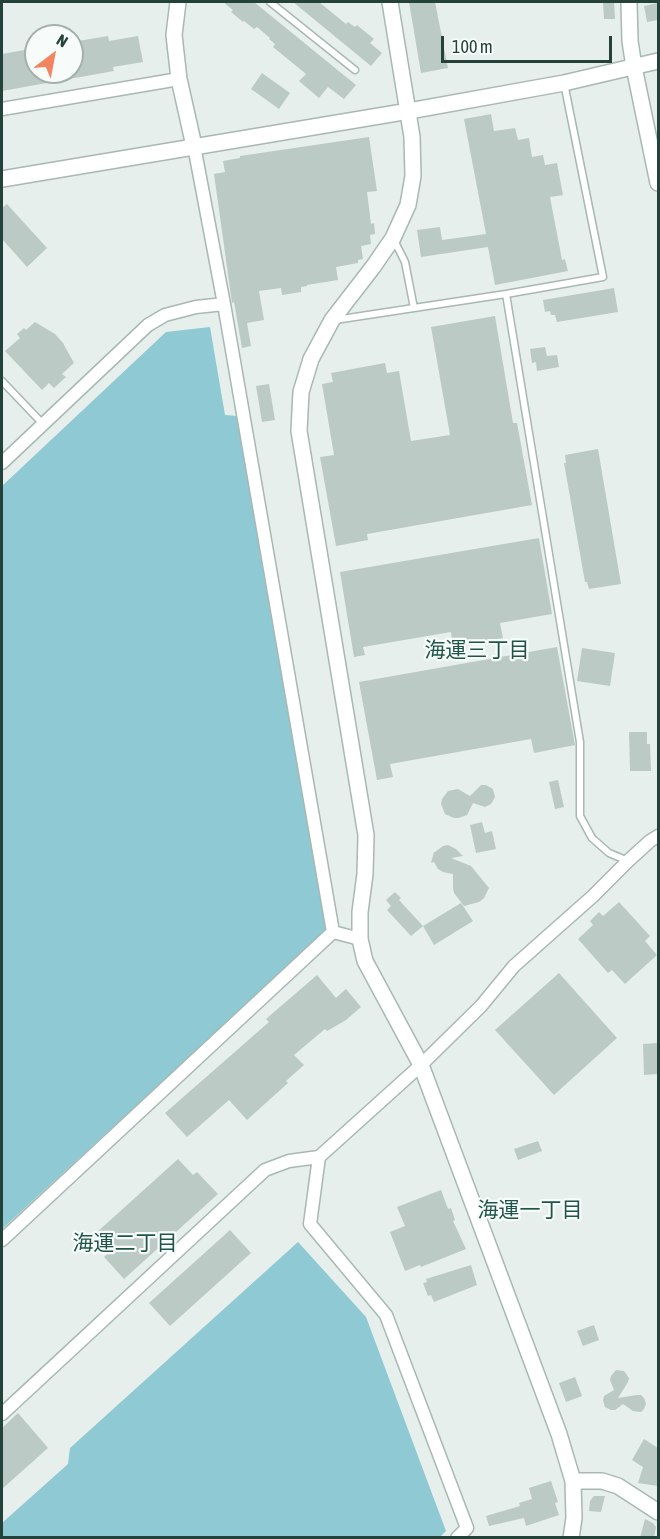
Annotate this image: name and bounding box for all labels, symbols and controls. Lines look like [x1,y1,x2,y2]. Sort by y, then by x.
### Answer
north arrow [24,24,84,84]
scale bar [444,24,615,62]
text: N [54,30,71,51]
text: 100 m [452,36,493,57]
district label: 海運三丁目 [425,637,529,663]
district label: 海運一丁目 [478,1197,582,1223]
district label: 海運二丁目 [73,1230,177,1256]

